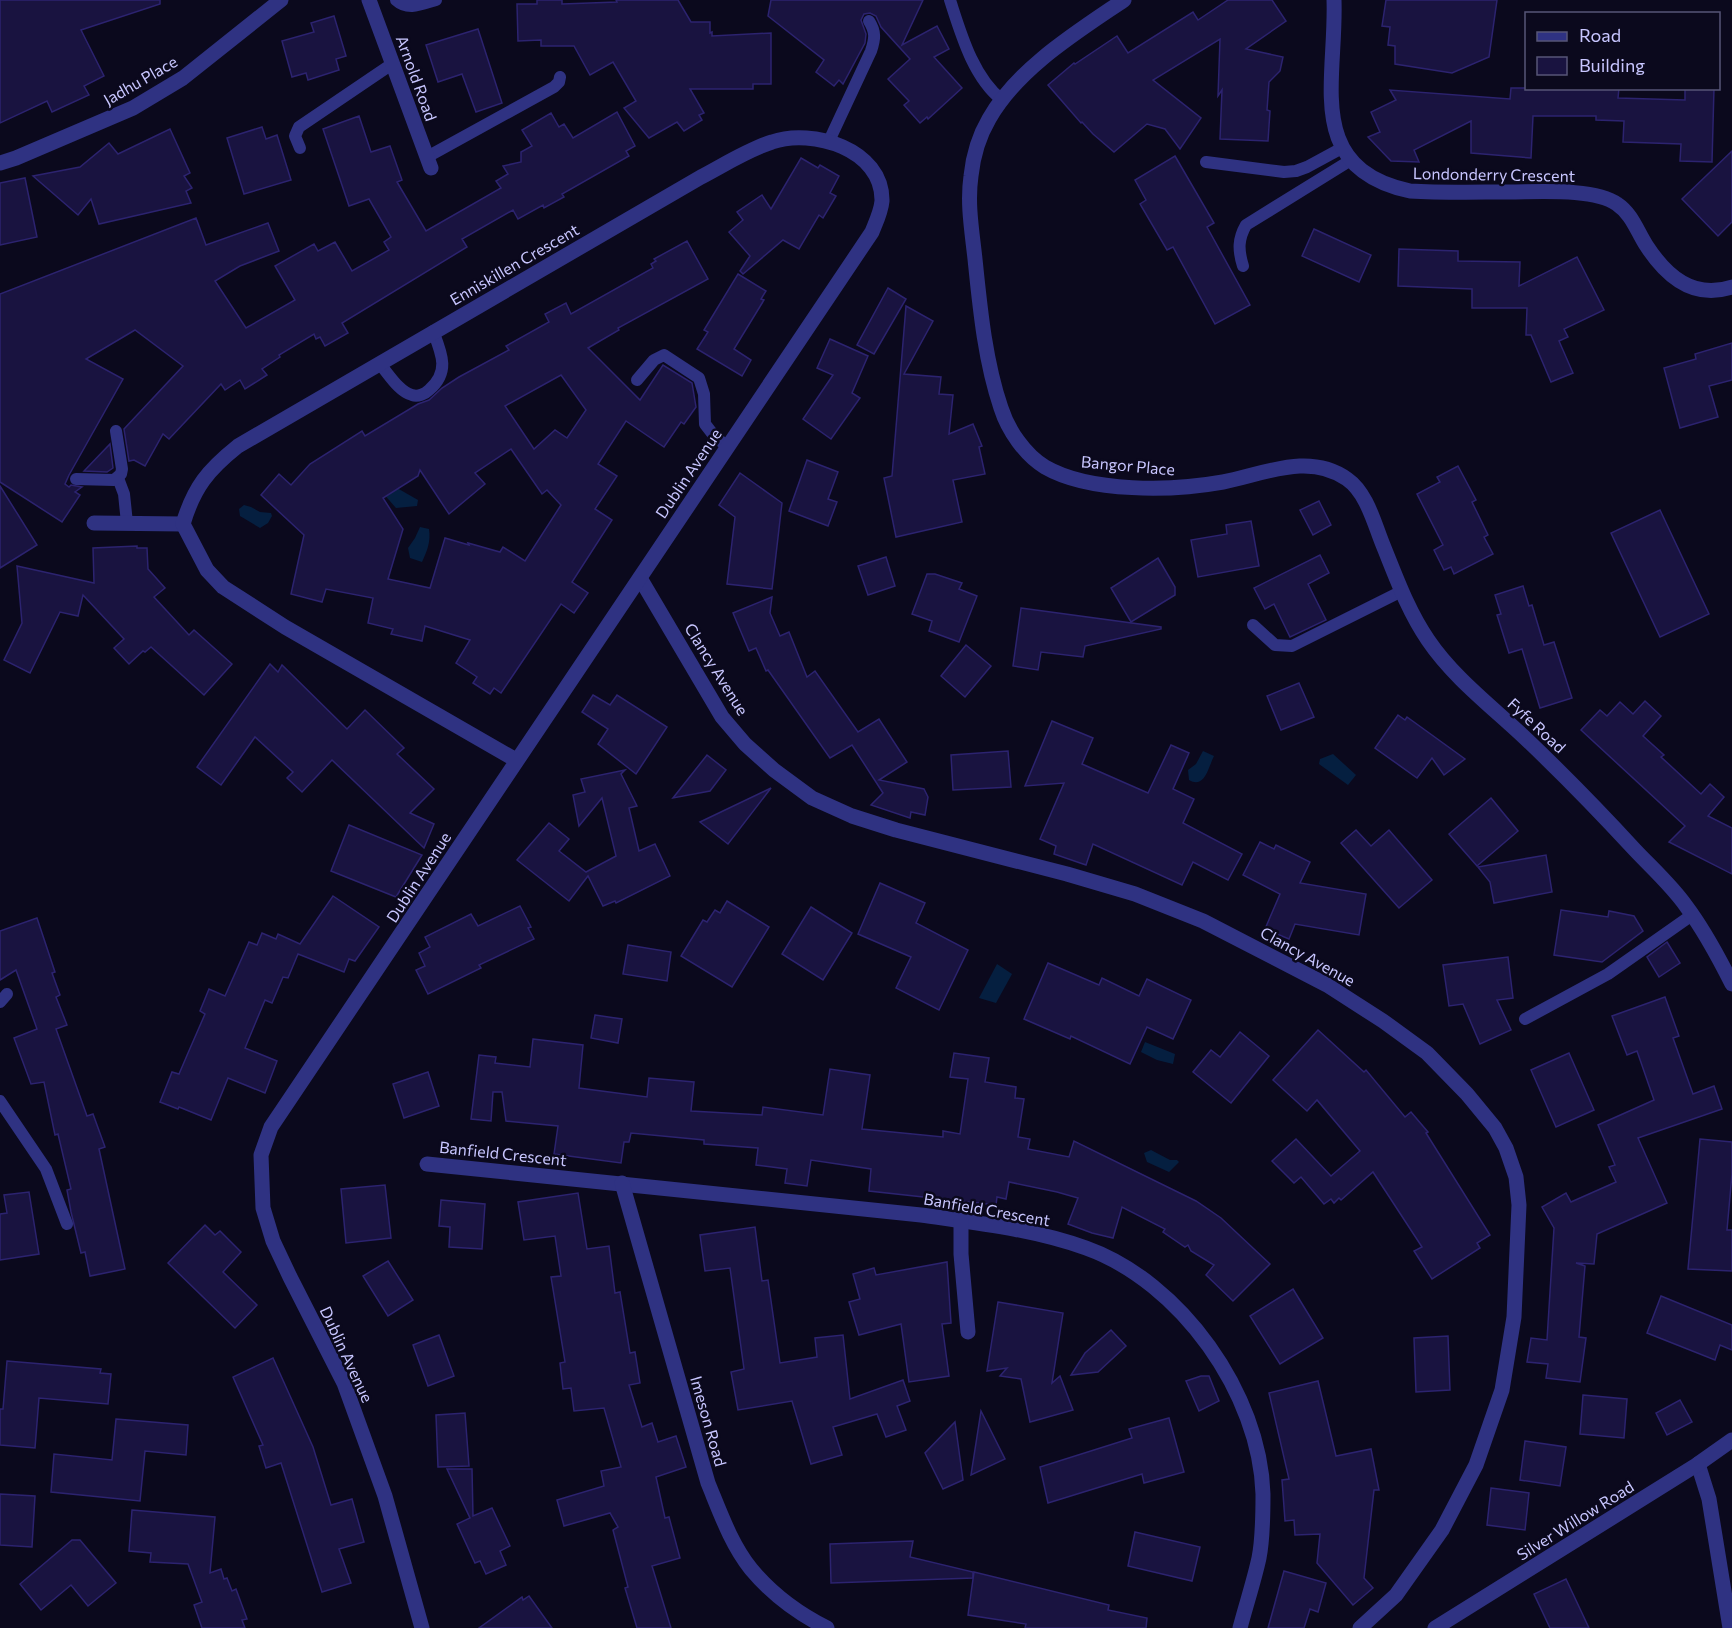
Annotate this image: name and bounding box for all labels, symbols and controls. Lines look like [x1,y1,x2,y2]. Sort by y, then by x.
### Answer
legend [1525,12,1720,90]
text: Road [1579,24,1621,46]
street label: Arnold Road [393,33,441,123]
street label: Jadhu Place [100,51,180,109]
text: Building [1579,54,1645,76]
street label: Londonderry Crescent [1413,163,1576,185]
street label: Enniskillen Crescent [446,219,582,309]
street label: Dublin Avenue [651,425,725,521]
street label: Bangor Place [1080,451,1176,479]
street label: Clancy Avenue [681,619,753,719]
street label: Fyfe Road [1504,694,1570,756]
street label: Dublin Avenue [382,828,454,926]
street label: Clancy Avenue [1257,922,1359,990]
street label: Banfield Crescent [438,1137,568,1169]
street label: Banfield Crescent [922,1189,1052,1230]
street label: Dublin Avenue [316,1303,378,1405]
street label: Imeson Road [687,1374,731,1468]
street label: Silver Willow Road [1513,1476,1637,1564]

